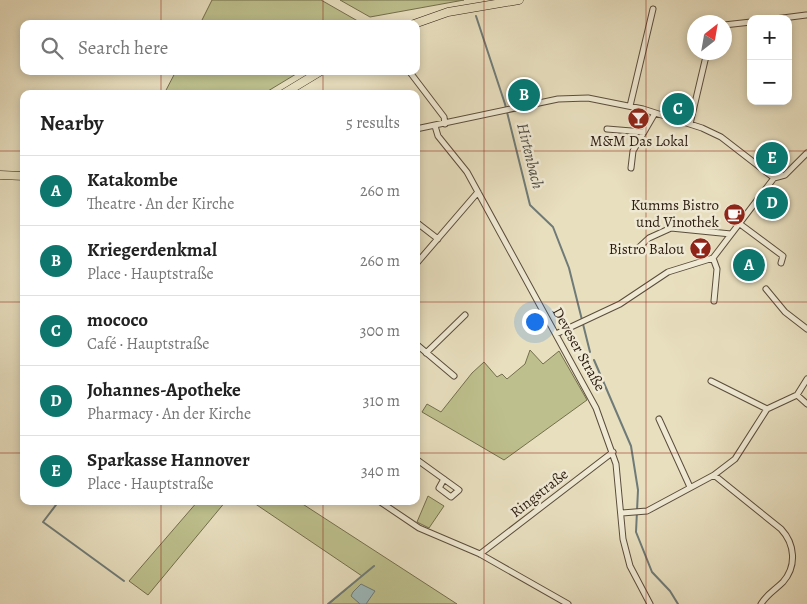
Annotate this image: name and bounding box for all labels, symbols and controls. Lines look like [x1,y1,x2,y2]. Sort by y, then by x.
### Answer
north arrow [687,15,732,60]
map controls [747,15,792,105]
button: + [747,15,792,60]
search box [20,20,420,75]
icon: search [38,34,66,62]
text: Search here [78,35,168,61]
button: − [747,60,792,105]
pin: B [508,76,540,114]
pin: C [662,90,694,128]
bar icon: M&M Das Lokal [627,106,651,130]
text: Nearby [40,109,103,137]
text: 5 results [346,112,400,134]
water label: Hirtenbach [511,121,549,191]
place label: M&M Das Lokal [590,131,688,151]
pin: E [756,139,788,177]
text: Katakombe [87,167,178,193]
text: A [51,180,61,202]
text: 260 m [360,180,400,202]
pin: D [756,184,788,222]
text: Theatre · An der Kirche [87,193,234,215]
place label: Kumms Bistro und Vinothek [631,195,720,232]
cafe icon: Kumms Bistro und Vinothek [723,202,747,226]
text: Kriegerdenkmal [87,237,217,263]
bar icon: Bistro Balou [688,237,712,261]
place label: Bistro Balou [609,239,685,259]
pin: A [733,246,765,284]
text: B [51,250,61,272]
text: 260 m [360,250,400,272]
text: Place · Hauptstraße [87,263,214,285]
street label: Deveser Straße [548,303,610,395]
text: mococo [87,307,148,333]
your location [522,309,548,335]
text: C [51,320,61,342]
text: 300 m [360,320,400,342]
text: Café · Hauptstraße [87,333,209,355]
text: Johannes-Apotheke [87,377,241,403]
text: D [50,390,62,412]
text: 310 m [363,390,400,412]
text: Pharmacy · An der Kirche [87,403,251,425]
text: Sparkasse Hannover [87,447,250,473]
text: E [51,460,61,482]
text: 340 m [361,460,400,482]
street label: Ringstraße [506,464,572,522]
text: Place · Hauptstraße [87,473,214,495]

